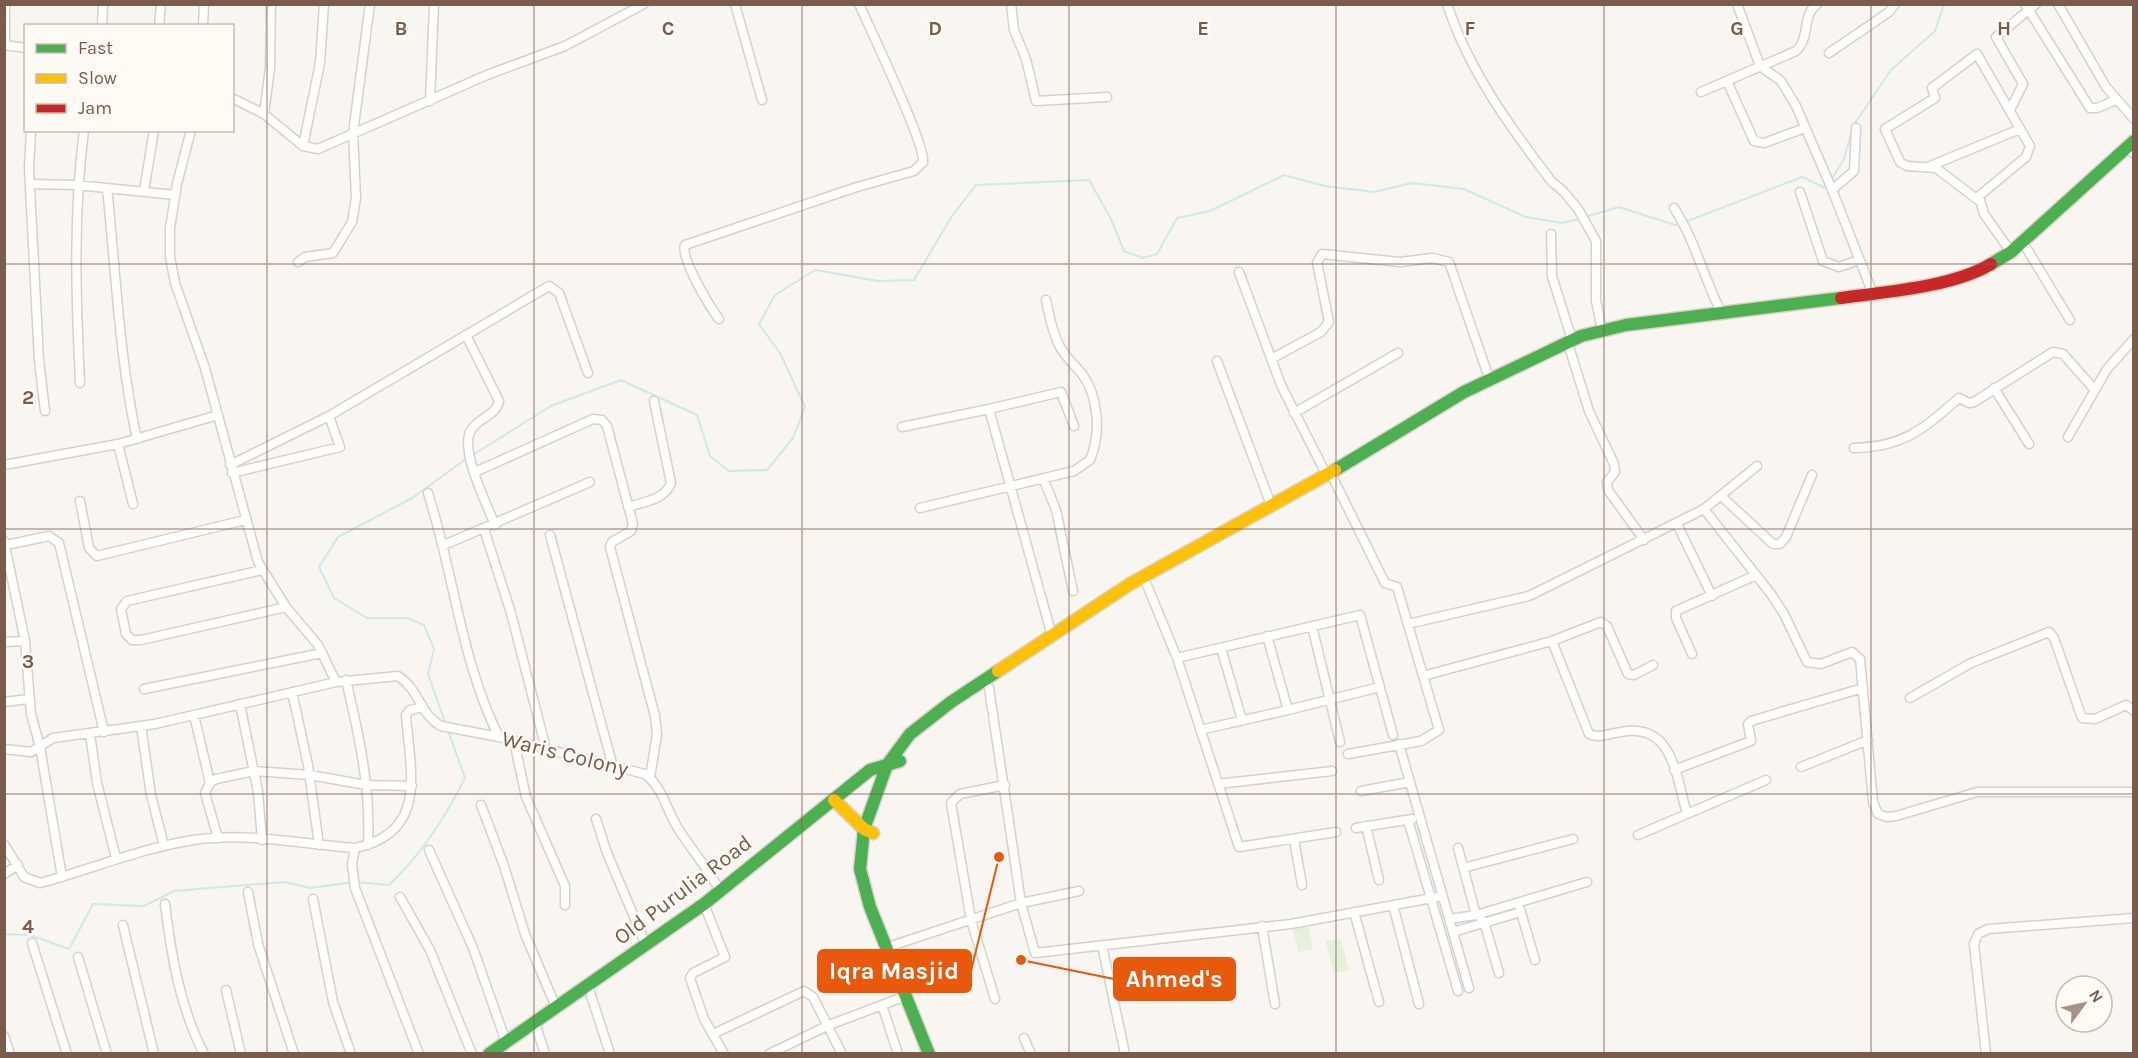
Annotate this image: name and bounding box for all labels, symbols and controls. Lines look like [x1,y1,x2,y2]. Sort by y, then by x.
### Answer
text: B [395,17,407,40]
text: C [662,17,674,40]
text: D [928,17,942,40]
text: E [1197,17,1209,40]
text: F [1465,17,1476,40]
text: G [1730,17,1744,40]
text: H [1997,17,2011,40]
legend [24,24,234,132]
text: Fast [78,37,113,59]
text: Slow [78,67,117,89]
text: Jam [78,97,112,119]
text: 2 [22,386,34,409]
text: 3 [22,650,34,673]
street label: Waris Colony [499,726,631,782]
street label: Old Purulia Road [609,830,757,950]
text: 4 [22,915,34,938]
callout: Iqra Masjid [818,950,971,992]
text: Iqra Masjid [829,957,959,985]
callout: Ahmed's [1114,958,1235,1000]
text: Ahmed's [1125,965,1223,993]
north arrow [2054,974,2114,1034]
text: N [2085,986,2107,1006]

